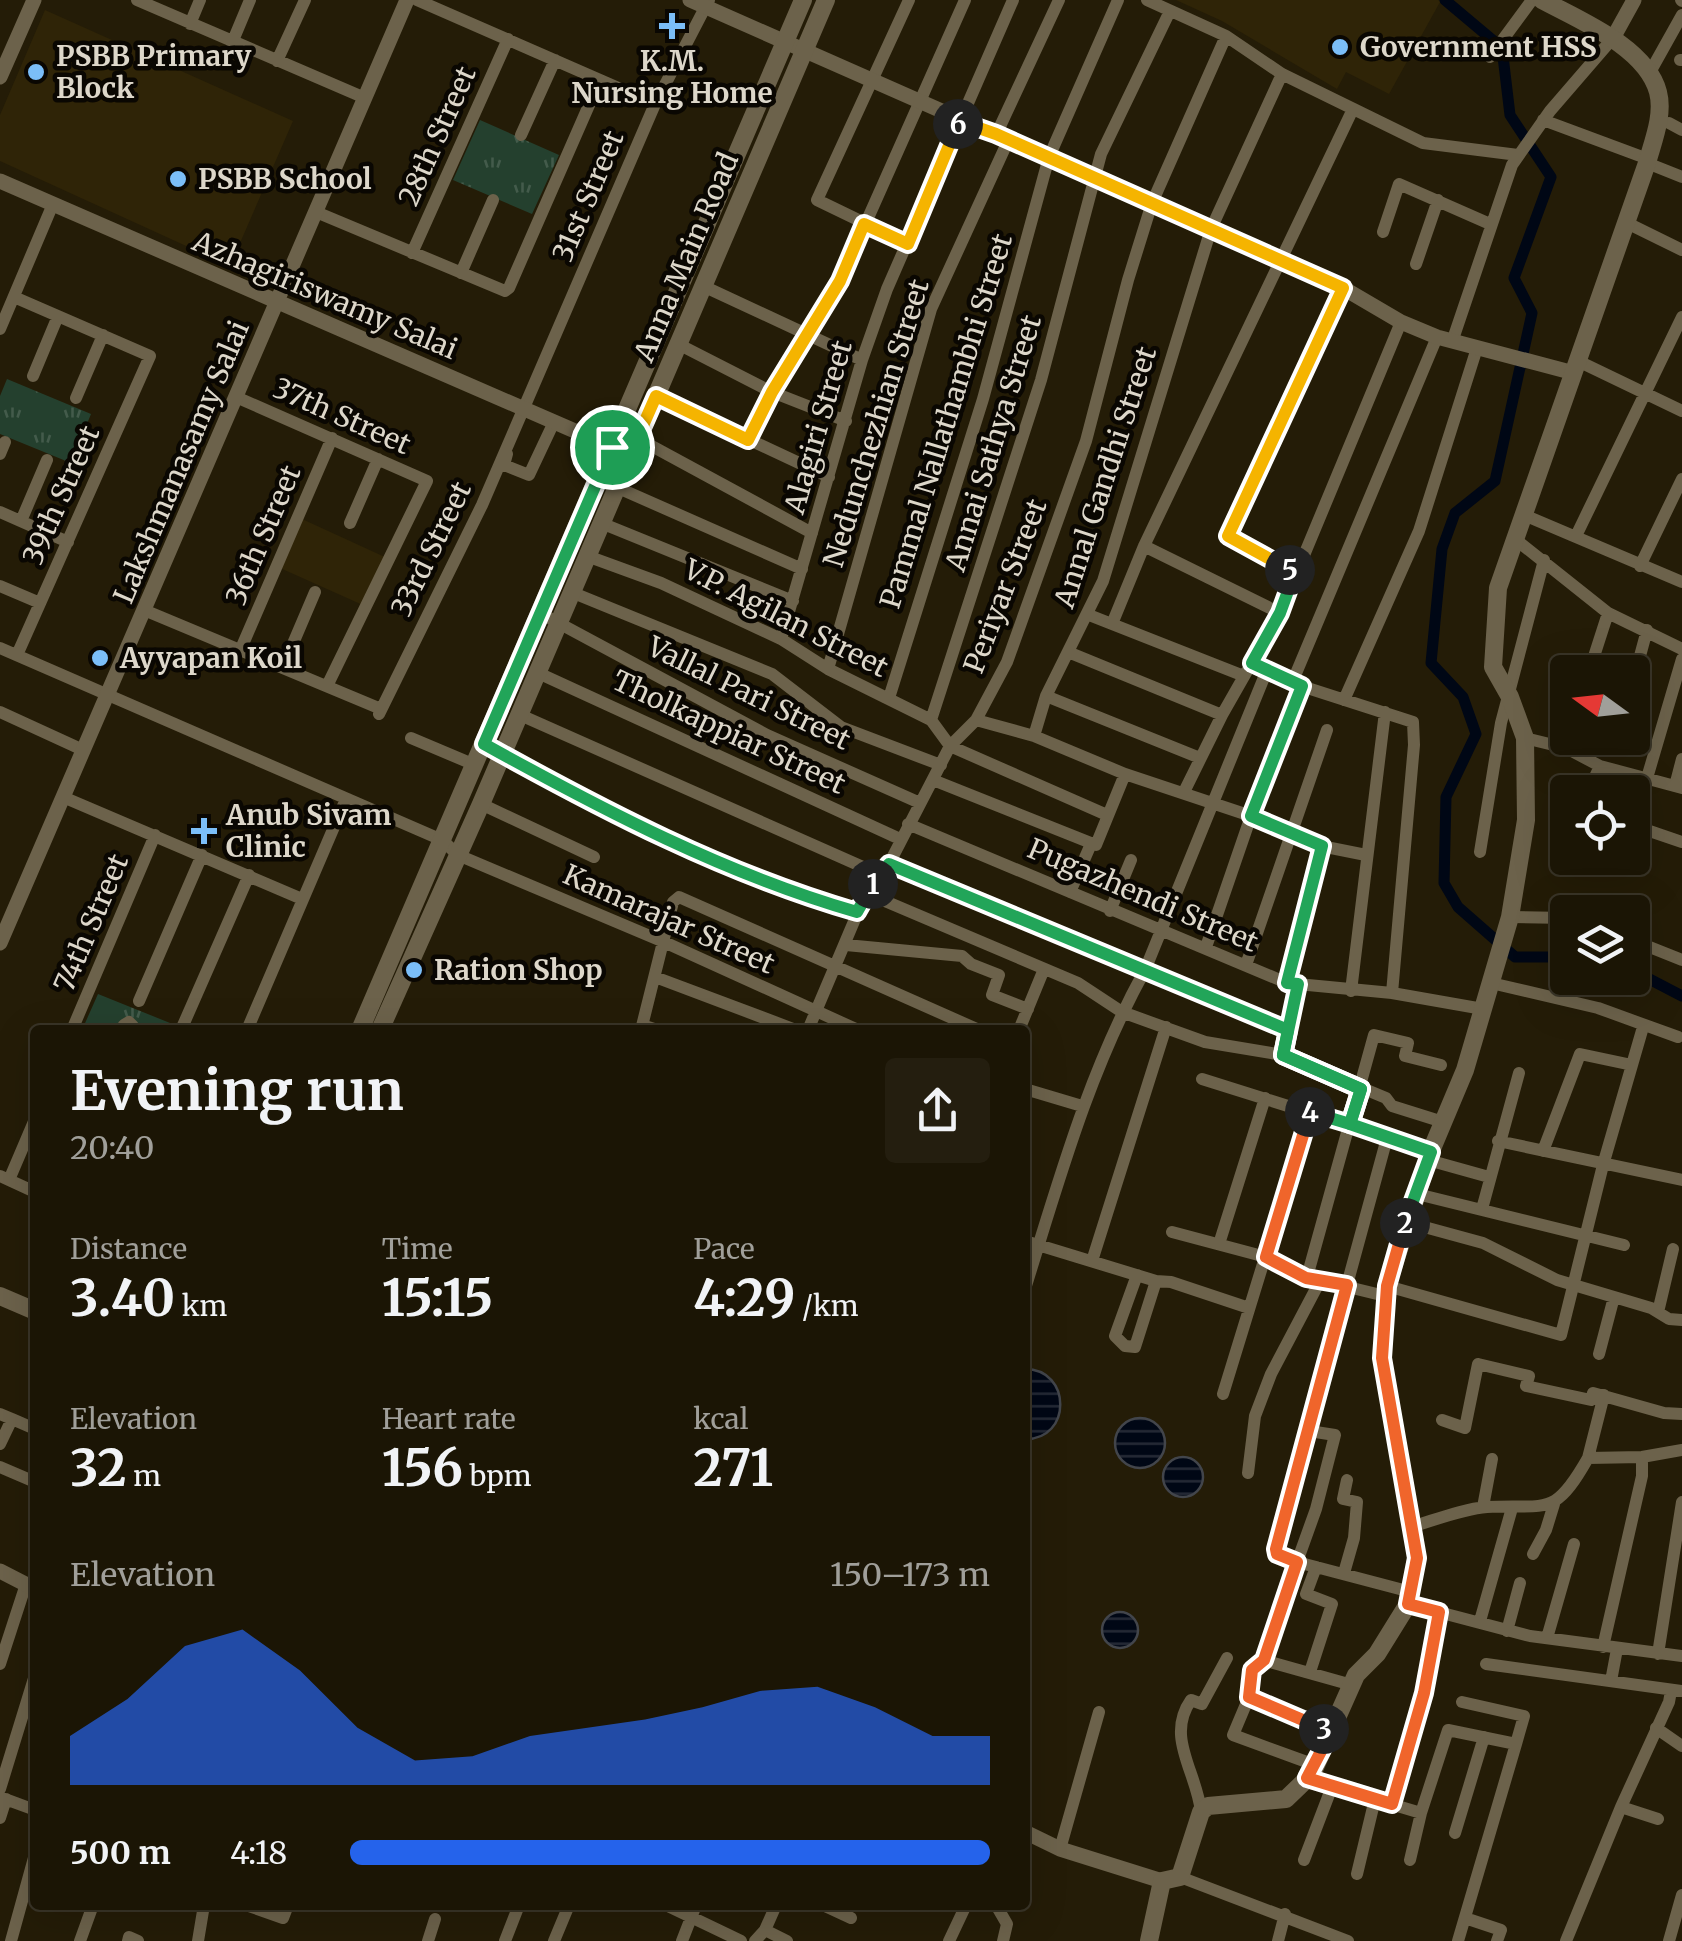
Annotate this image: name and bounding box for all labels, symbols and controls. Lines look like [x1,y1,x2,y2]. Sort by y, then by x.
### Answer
marker: K.M. Nursing Home [659,13,685,39]
place label: Government HSS [1360,29,1597,65]
marker: Government HSS [1329,36,1351,58]
place label: PSBB Primary Block [56,38,252,106]
place label: K.M. Nursing Home [571,43,773,111]
marker: PSBB Primary Block [25,61,47,83]
street label: 28th Street [390,61,484,211]
pin: 6 [933,99,983,149]
text: 6 [949,106,967,142]
street label: 31st Street [544,125,632,267]
street label: Anna Main Road [625,147,746,368]
place label: PSBB School [198,161,372,197]
marker: PSBB School [167,168,189,190]
street label: Azhagiriswamy Salai [186,223,463,367]
street label: Pammal Nallathambhi Street [872,229,1020,613]
street label: Nedunchezhian Street [815,275,937,571]
street label: Annai Sathya Street [937,310,1049,576]
street label: Lakshmanasamy Salai [105,315,257,609]
street label: Alagiri Street [776,336,860,519]
street label: Annal Gandhi Street [1045,342,1164,613]
street label: 37th Street [268,370,416,462]
pin [570,405,655,490]
street label: 39th Street [14,420,108,570]
icon: arrive [585,420,640,475]
street label: 36th Street [217,460,309,610]
street label: 33rd Street [383,476,479,622]
street label: Periyar Street [955,494,1055,678]
pin: 5 [1265,545,1315,595]
street label: V.P. Agilan Street [677,551,894,685]
text: 5 [1282,552,1298,588]
street label: Vallal Pari Street [641,628,856,758]
place label: Ayyapan Koil [119,640,302,676]
marker: Ayyapan Koil [89,647,111,669]
north arrow [1550,655,1650,755]
map controls [1550,655,1650,995]
street label: Tholkappiar Street [607,662,851,802]
button: locate [1550,775,1650,875]
place label: Anub Sivam Clinic [225,797,392,865]
marker: Anub Sivam Clinic [191,818,217,844]
street label: Pugazhendi Street [1022,830,1264,960]
street label: 74th Street [46,849,136,997]
street label: Kamarajar Street [558,856,780,982]
pin: 1 [848,859,898,909]
text: 1 [867,866,879,902]
button: layers [1550,895,1650,995]
place label: Ration Shop [434,952,603,988]
marker: Ration Shop [403,959,425,981]
text: Evening run [70,1056,404,1125]
button: share [885,1058,990,1163]
pin: 4 [1285,1087,1335,1137]
text: 4 [1301,1094,1319,1130]
text: 20:40 [70,1128,155,1168]
pin: 2 [1380,1198,1430,1248]
text: 2 [1397,1205,1413,1241]
text: Distance [70,1231,187,1267]
text: Time [382,1231,453,1267]
text: Pace [693,1231,755,1267]
text: 3.40 [70,1267,175,1330]
text: 15:15 [382,1267,493,1330]
text: 4:29 [693,1267,795,1330]
text: km [175,1288,227,1324]
text: /km [795,1288,859,1324]
text: Elevation [70,1401,197,1437]
text: Heart rate [382,1401,516,1437]
text: kcal [693,1401,748,1437]
text: 32 [70,1437,127,1500]
text: 156 [382,1437,463,1500]
text: 271 [693,1437,773,1500]
text: m [127,1458,161,1494]
text: bpm [463,1458,531,1494]
text: Elevation [70,1555,215,1595]
text: 150–173 m [830,1555,990,1595]
pin: 3 [1299,1704,1349,1754]
text: 3 [1316,1711,1332,1747]
text: 500 m [70,1833,171,1873]
text: 4:18 [230,1833,287,1873]

